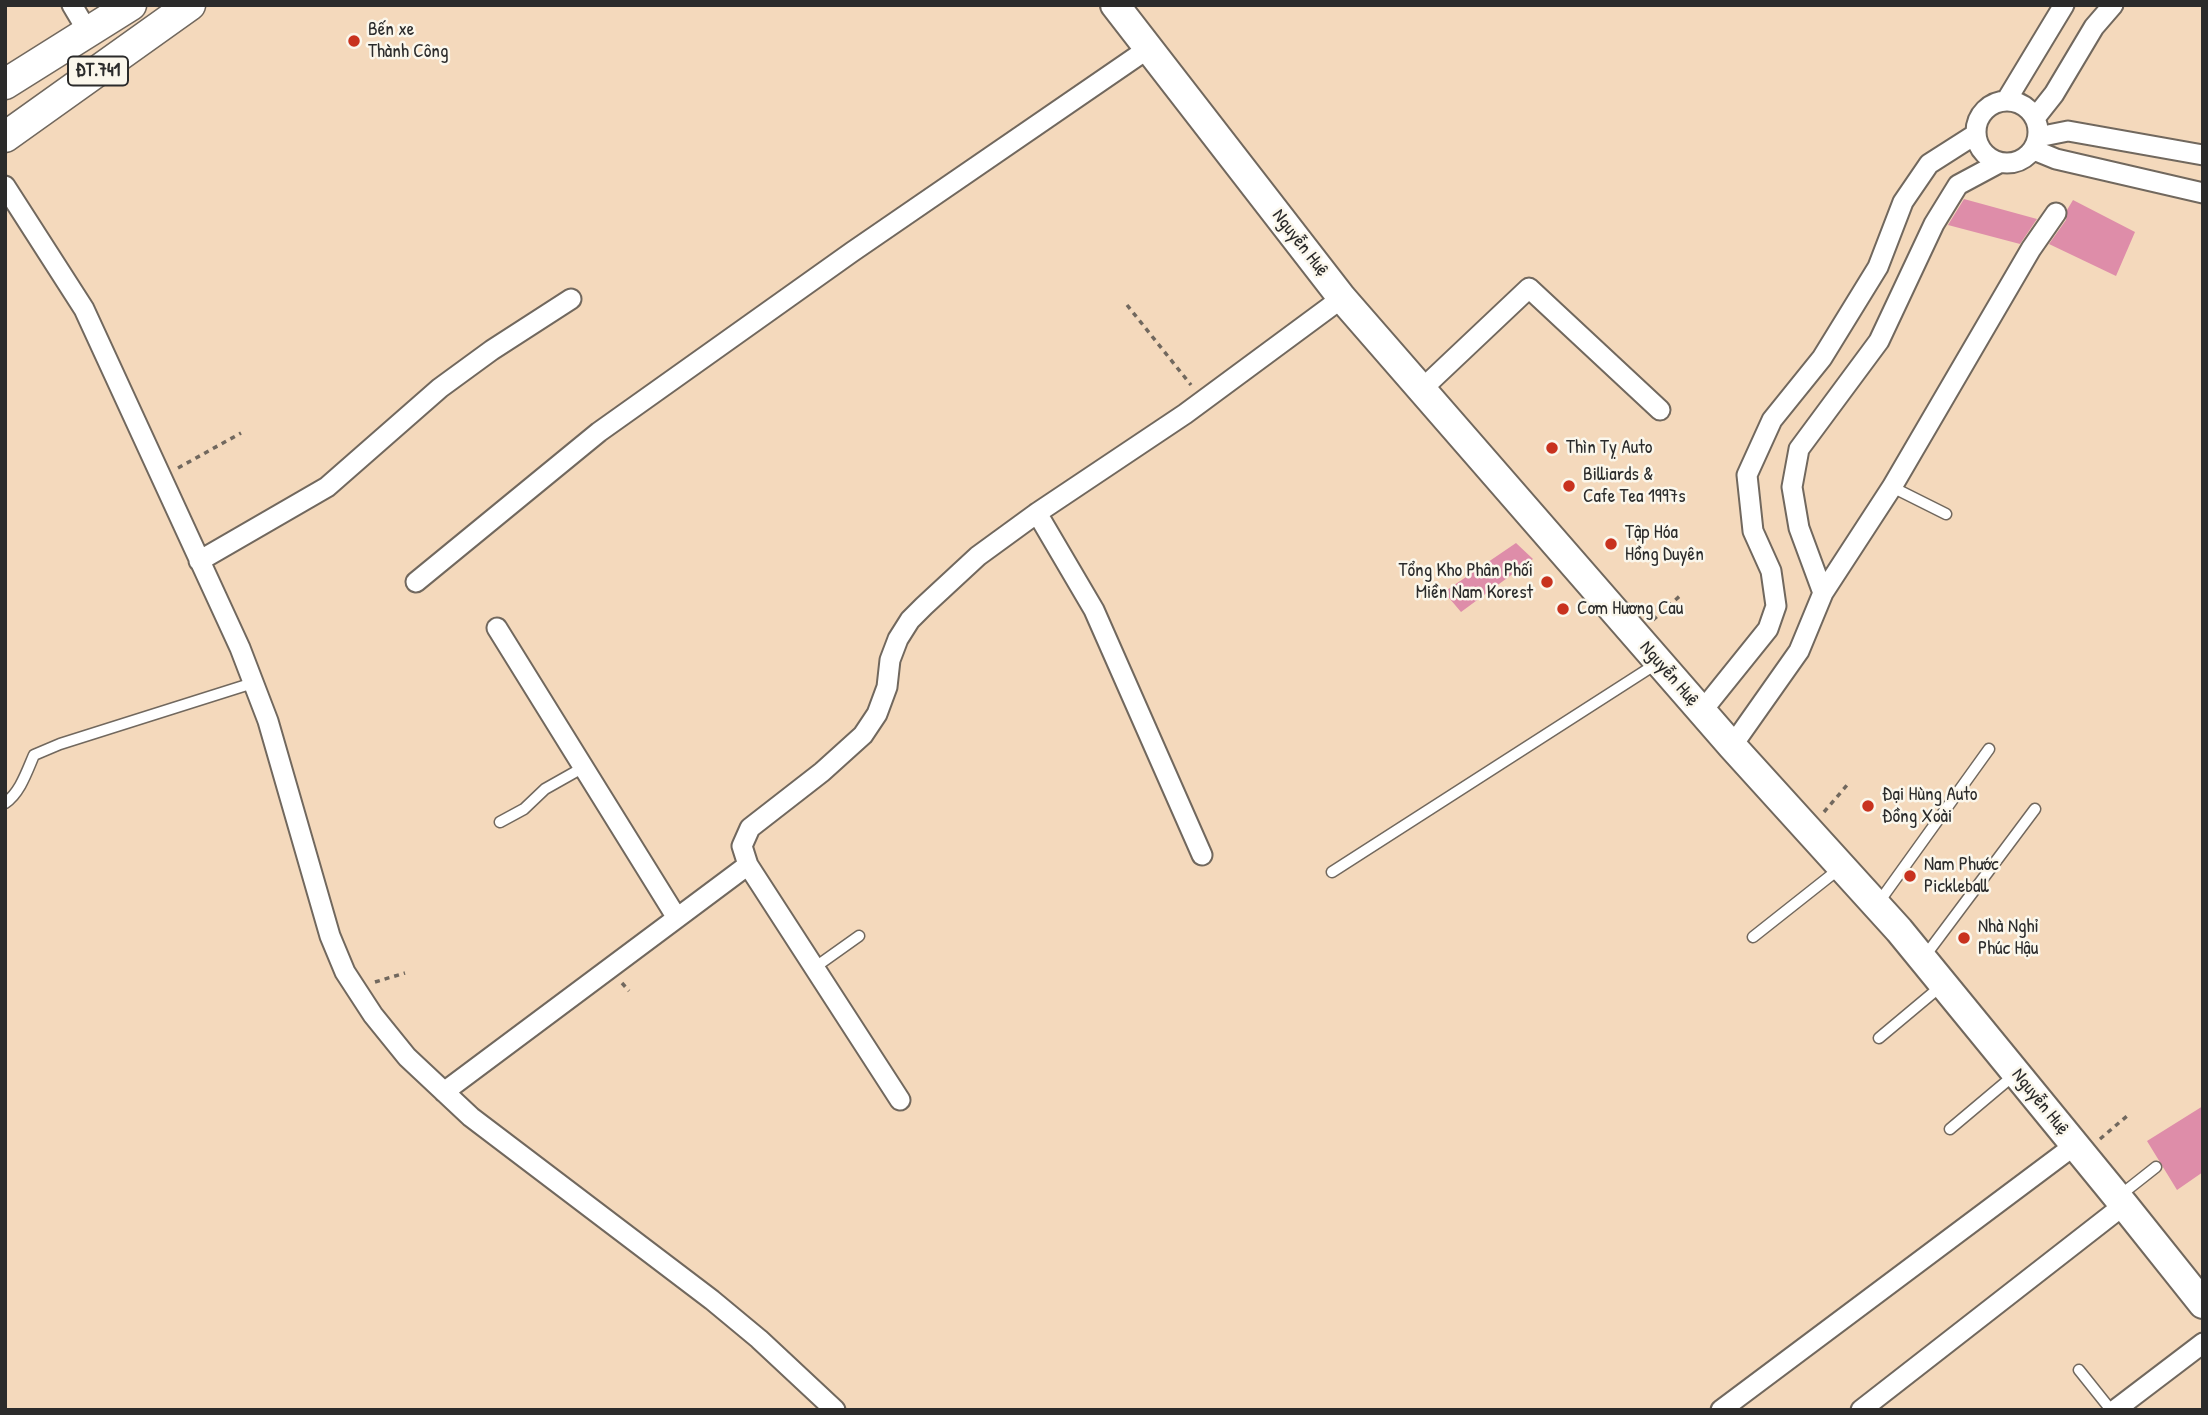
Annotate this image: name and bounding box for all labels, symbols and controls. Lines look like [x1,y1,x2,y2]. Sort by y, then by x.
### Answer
place label: Bến xe Thành Công [368,19,448,63]
marker: Bến xe Thành Công [346,33,362,49]
road number: ĐT.741 [68,56,128,86]
street label: Nguyễn Huệ [1267,205,1333,281]
place label: Thìn Tỵ Auto [1566,437,1652,459]
marker: Thìn Tỵ Auto [1544,440,1560,456]
place label: Billiards & Cafe Tea 1997s [1583,464,1685,508]
marker: Billiards & Cafe Tea 1997s [1561,478,1577,494]
place label: Tập Hóa Hồng Duyên [1625,522,1704,566]
marker: Tập Hóa Hồng Duyên [1603,536,1619,552]
place label: Tổng Kho Phân Phối Miền Nam Korest [1399,560,1533,604]
marker: Tổng Kho Phân Phối Miền Nam Korest [1539,574,1555,590]
place label: Cơm Hương Cau [1577,598,1683,620]
marker: Cơm Hương Cau [1555,601,1571,617]
street label: Nguyễn Huệ [1635,637,1703,711]
place label: Đại Hùng Auto Đồng Xoài [1882,784,1977,828]
marker: Đại Hùng Auto Đồng Xoài [1860,798,1876,814]
place label: Nam Phước Pickleball [1924,854,1999,898]
marker: Nam Phước Pickleball [1902,868,1918,884]
place label: Nhà Nghỉ Phúc Hậu [1978,916,2039,960]
marker: Nhà Nghỉ Phúc Hậu [1956,930,1972,946]
street label: Nguyễn Huệ [2006,1064,2074,1140]

